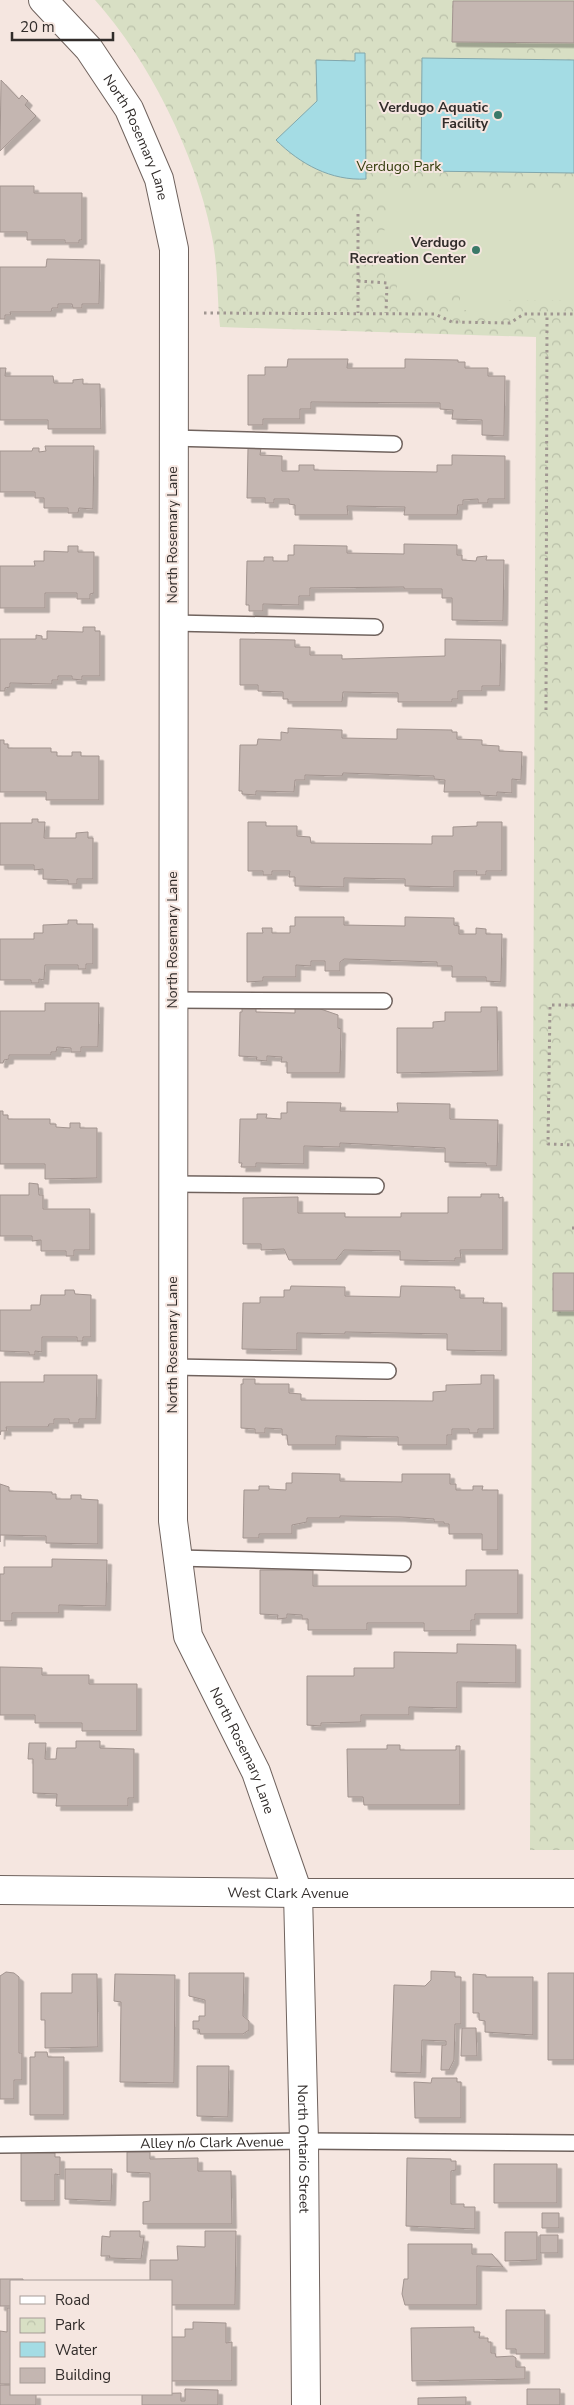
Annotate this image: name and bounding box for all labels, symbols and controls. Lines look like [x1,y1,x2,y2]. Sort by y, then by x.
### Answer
scale bar [12,10,114,42]
text: 20 m [20,17,55,37]
street label: North Rosemary Lane [99,71,172,202]
place label: Verdugo Aquatic Facility [378,98,489,133]
marker: Verdugo Aquatic Facility [492,109,504,121]
park label: Verdugo Park [356,157,442,176]
place label: Verdugo Recreation Center [350,233,467,268]
marker: Verdugo Recreation Center [470,244,482,256]
street label: North Rosemary Lane [163,466,182,604]
street label: North Rosemary Lane [163,871,182,1009]
street label: North Rosemary Lane [163,1276,182,1414]
street label: North Rosemary Lane [205,1684,279,1816]
street label: West Clark Avenue [227,1883,349,1903]
street label: North Ontario Street [293,2084,314,2213]
street label: Alley n/o Clark Avenue [140,2132,284,2153]
legend [10,2280,172,2395]
text: Road [55,2290,90,2310]
text: Park [55,2315,85,2335]
text: Water [55,2340,98,2360]
text: Building [55,2365,111,2385]

